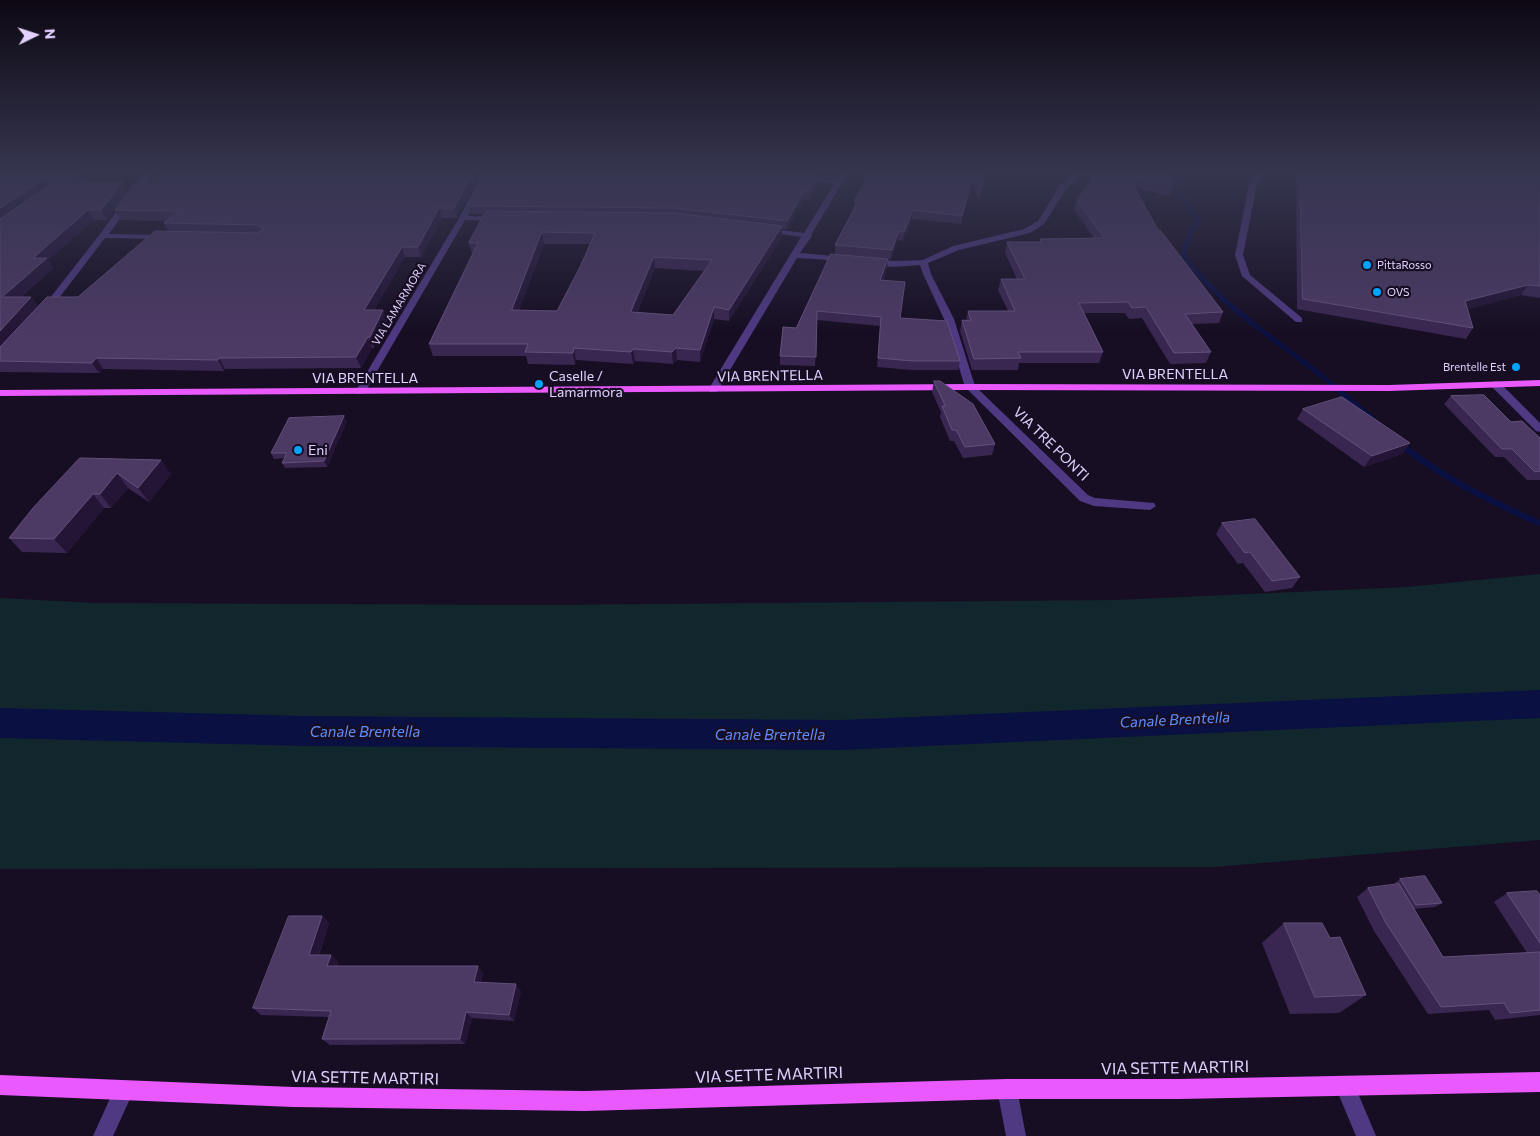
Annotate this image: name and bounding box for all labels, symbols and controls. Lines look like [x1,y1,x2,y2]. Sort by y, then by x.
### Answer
north arrow [10,10,60,60]
text: N [42,28,59,40]
place label: PittaRosso [1377,258,1432,272]
marker: PittaRosso [1361,259,1373,271]
street label: VIA LAMARMORA [369,260,429,348]
place label: OVS [1387,285,1410,299]
marker: OVS [1371,286,1383,298]
place label: Brentelle Est [1443,360,1506,374]
marker: Brentelle Est [1510,361,1522,373]
street label: VIA BRENTELLA [1122,366,1228,382]
street label: VIA BRENTELLA [717,367,823,385]
place label: Caselle / Lamarmora [549,368,623,401]
street label: VIA BRENTELLA [312,370,418,386]
marker: Caselle / Lamarmora [533,378,545,390]
street label: VIA TRE PONTI [1010,404,1092,484]
place label: Eni [308,442,328,458]
marker: Eni [292,444,304,456]
water label: Canale Brentella [1119,708,1231,732]
water label: Canale Brentella [310,723,420,741]
water label: Canale Brentella [715,726,825,744]
street label: VIA SETTE MARTIRI [1101,1057,1249,1079]
street label: VIA SETTE MARTIRI [695,1063,843,1087]
street label: VIA SETTE MARTIRI [291,1067,439,1089]

